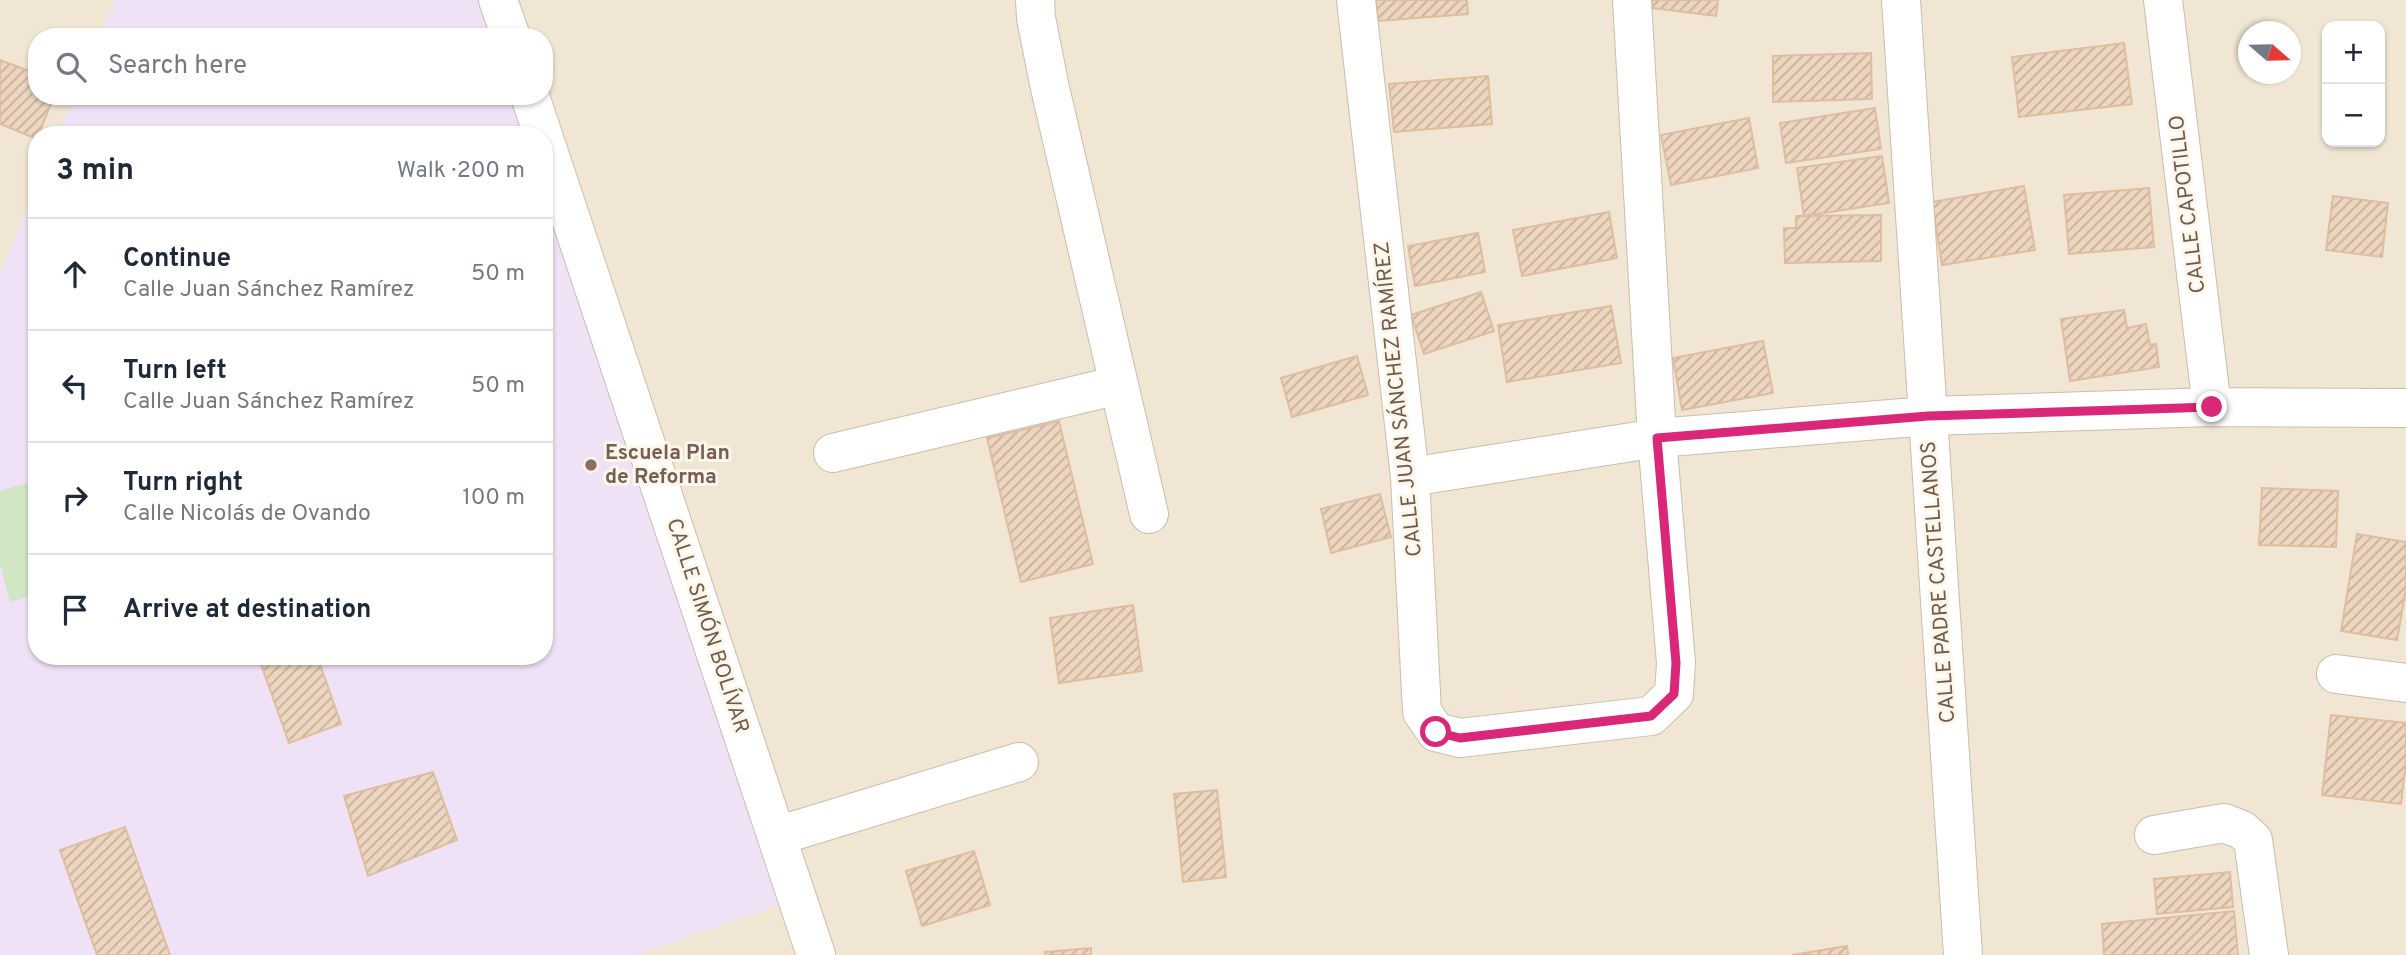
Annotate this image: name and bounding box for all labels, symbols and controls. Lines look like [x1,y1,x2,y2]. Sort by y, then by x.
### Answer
north arrow [2238,21,2301,84]
map controls [2322,21,2385,147]
button: + [2322,21,2385,84]
search box [28,28,553,105]
icon: search [52,48,90,86]
text: Search here [108,50,247,83]
button: − [2322,84,2385,147]
street label: CALLE CAPOTILLO [2164,113,2212,295]
text: 3 min [56,153,134,190]
text: Walk · 200 m [397,157,525,186]
street label: CALLE JUAN SÁNCHEZ RAMÍREZ [1368,240,1429,558]
text: Continue [123,243,231,276]
icon: ahead [56,255,94,293]
text: 50 m [471,260,525,289]
text: Calle Juan Sánchez Ramírez [123,276,414,305]
text: Turn left [123,355,227,388]
icon: left [56,367,94,405]
text: 50 m [471,372,525,401]
text: Calle Juan Sánchez Ramírez [123,388,414,417]
route end [2196,391,2227,422]
place label: Escuela Plan de Reforma [605,440,730,491]
street label: CALLE PADRE CASTELLANOS [1916,440,1962,724]
marker: Escuela Plan de Reforma [583,457,599,473]
text: Turn right [123,467,243,500]
icon: right [56,479,94,517]
text: 100 m [462,484,525,513]
text: Calle Nicolás de Ovando [123,500,371,529]
street label: CALLE SIMÓN BOLÍVAR [659,515,755,737]
icon: arrive [56,591,94,629]
text: Arrive at destination [123,594,371,627]
route start [1420,716,1451,747]

